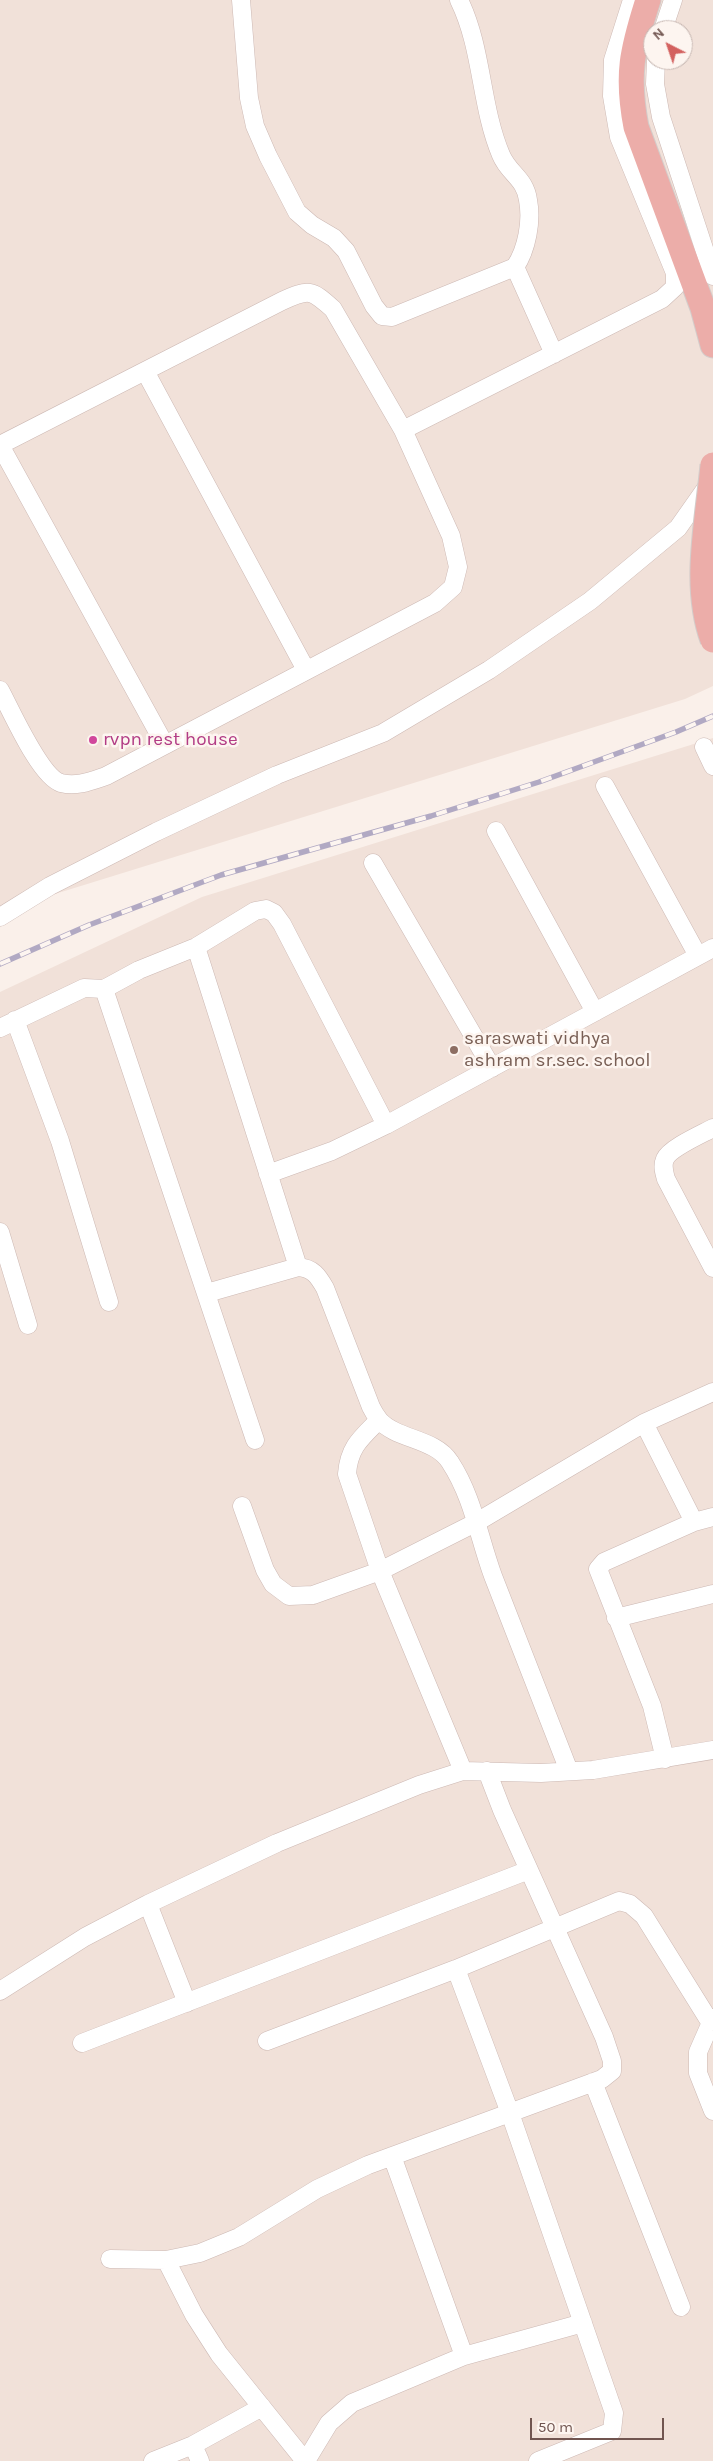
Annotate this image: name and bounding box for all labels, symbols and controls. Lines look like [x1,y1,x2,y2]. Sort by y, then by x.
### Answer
north arrow [643,20,693,70]
text: N [649,24,668,44]
place label: rvpn rest house [103,729,238,751]
marker: rvpn rest house [87,734,99,746]
place label: saraswati vidhya ashram sr.sec. school [464,1028,651,1072]
marker: saraswati vidhya ashram sr.sec. school [448,1044,460,1056]
scale bar [533,2408,667,2440]
text: 50 m [538,2418,573,2436]

